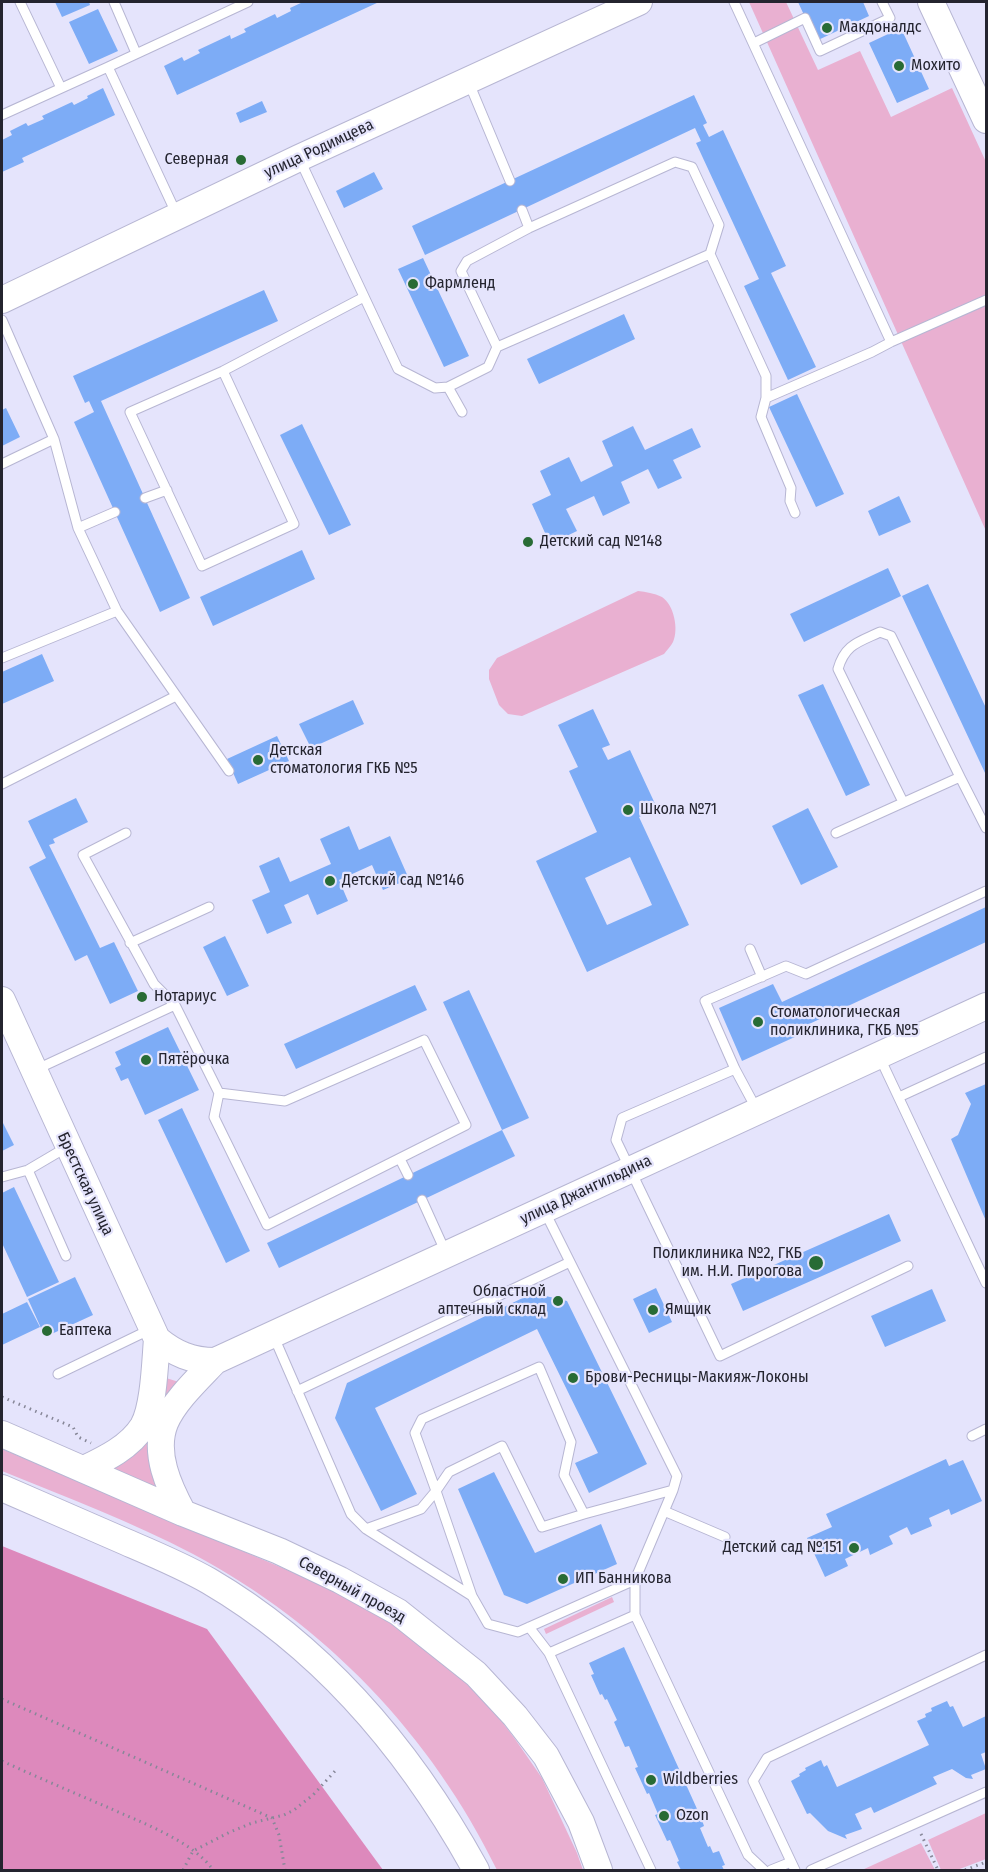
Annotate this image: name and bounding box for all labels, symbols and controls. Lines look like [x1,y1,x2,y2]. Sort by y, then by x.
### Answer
place label: Макдоналдс [839,18,922,38]
marker: Макдоналдс [820,21,834,35]
place label: Мохито [911,56,961,76]
marker: Мохито [892,59,906,73]
street label: улица Родимцева [261,115,377,183]
place label: Северная [165,150,229,170]
marker: Северная [234,153,248,167]
place label: Фармленд [425,274,495,294]
marker: Фармленд [406,277,420,291]
place label: Детский сад №148 [540,532,662,552]
marker: Детский сад №148 [521,535,535,549]
place label: Детская стоматология ГКБ №5 [270,741,418,779]
marker: Детская стоматология ГКБ №5 [251,753,265,767]
place label: Школа №71 [640,800,717,820]
marker: Школа №71 [621,803,635,817]
place label: Детский сад №146 [342,871,464,891]
marker: Детский сад №146 [323,874,337,888]
place label: Нотариус [154,987,217,1007]
marker: Нотариус [135,990,149,1004]
place label: Стоматологическая поликлиника, ГКБ №5 [770,1003,919,1041]
marker: Стоматологическая поликлиника, ГКБ №5 [751,1015,765,1029]
place label: Пятёрочка [158,1050,230,1070]
marker: Пятёрочка [139,1053,153,1067]
street label: Брестская улица [53,1129,117,1239]
street label: улица Джангильдина [517,1151,655,1229]
place label: Поликлиника №2, ГКБ им. Н.И. Пирогова [652,1244,802,1282]
marker: Поликлиника №2, ГКБ им. Н.И. Пирогова [807,1254,825,1272]
place label: Областной аптечный склад [438,1282,546,1320]
marker: Областной аптечный склад [551,1294,565,1308]
place label: Ямщик [665,1300,711,1320]
marker: Ямщик [646,1303,660,1317]
place label: Еаптека [59,1321,112,1341]
marker: Еаптека [40,1324,54,1338]
place label: Брови-Ресницы-Макияж-Локоны [585,1368,809,1388]
marker: Брови-Ресницы-Макияж-Локоны [566,1371,580,1385]
place label: Детский сад №151 [723,1538,842,1558]
marker: Детский сад №151 [847,1541,861,1555]
street label: Северный проезд [295,1553,409,1627]
place label: ИП Банникова [575,1569,672,1589]
marker: ИП Банникова [556,1572,570,1586]
place label: Wildberries [663,1770,738,1790]
marker: Wildberries [644,1773,658,1787]
place label: Ozon [676,1806,709,1826]
marker: Ozon [657,1809,671,1823]

